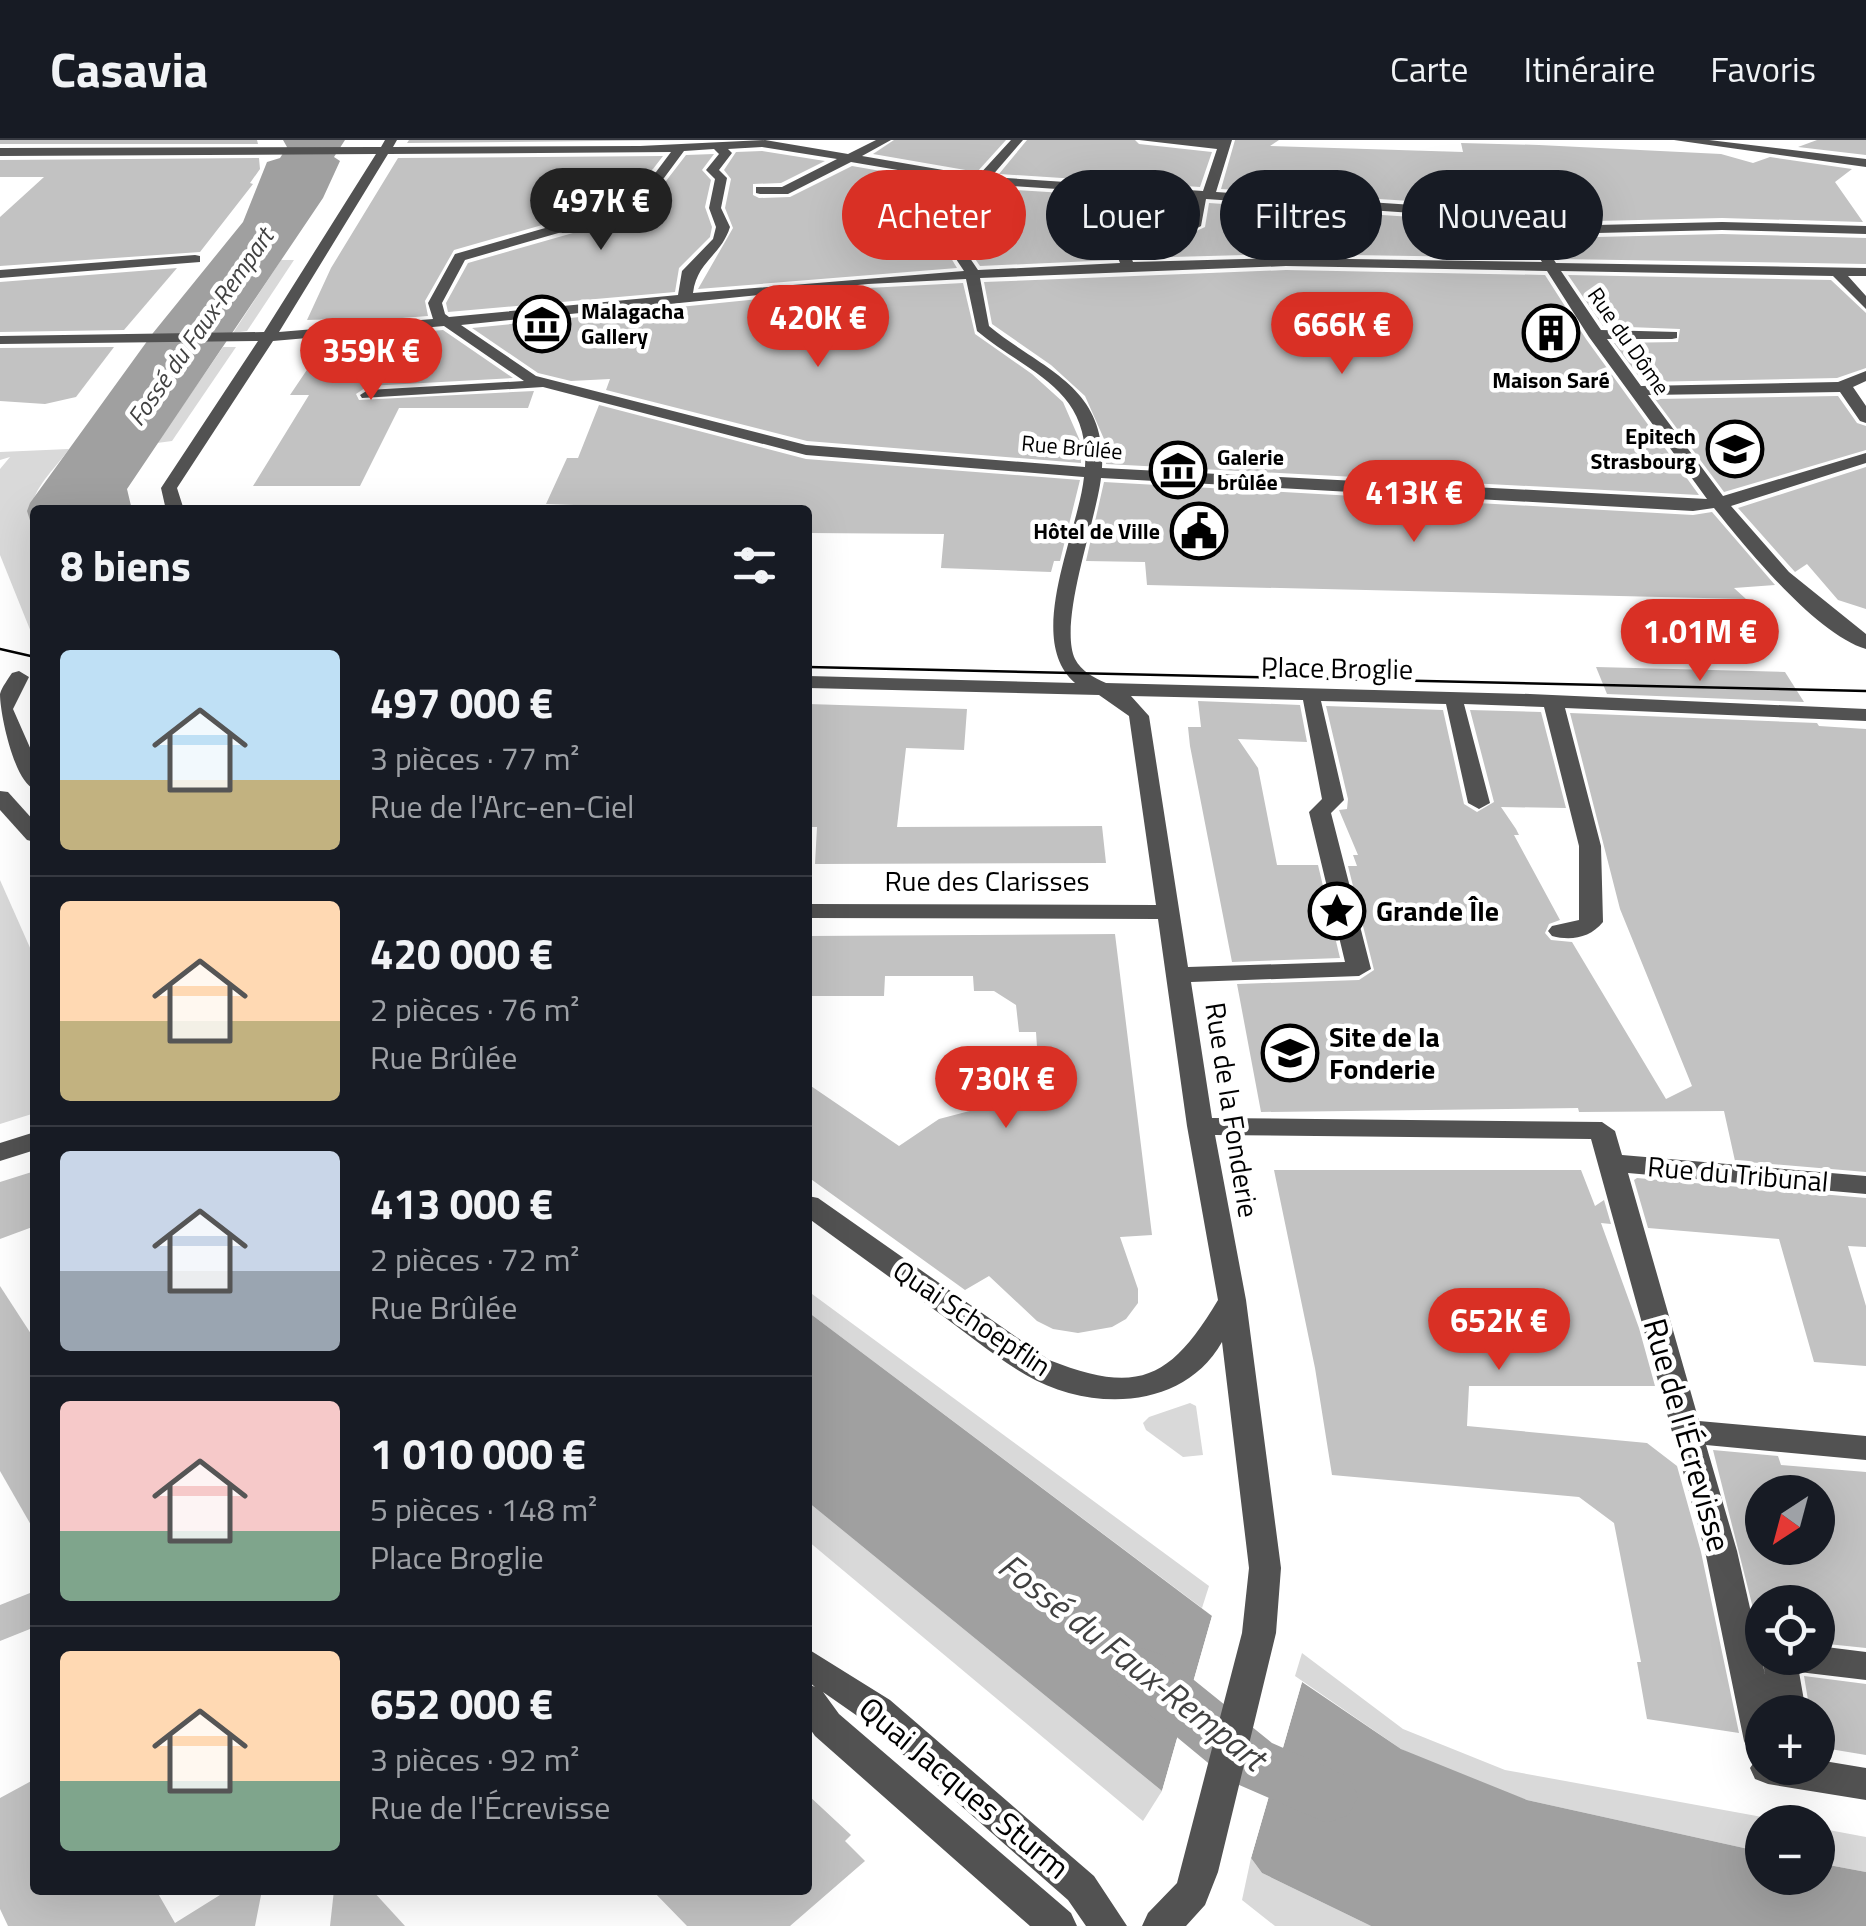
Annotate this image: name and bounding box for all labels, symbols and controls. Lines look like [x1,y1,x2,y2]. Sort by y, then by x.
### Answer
text: Casavia [50,33,208,106]
text: Carte [1390,42,1469,96]
text: Itinéraire [1524,42,1655,96]
text: Favoris [1710,42,1816,96]
pin: 497K € [520,168,682,253]
chip: Acheter [842,170,1026,260]
chip: Louer [1046,170,1200,260]
chip: Filtres [1220,170,1382,260]
chip: Nouveau [1402,170,1603,260]
text: 497K € [552,176,650,224]
water label: Fossé du Faux-Rempart [117,218,284,434]
street label: Rue du Dôme [1579,280,1679,402]
pin: 420K € [737,285,899,370]
pin: 666K € [1261,292,1423,377]
text: 420K € [769,293,867,341]
museum icon: Malagacha Gallery [512,294,572,354]
place label: Malagacha Gallery [581,294,685,353]
text: 666K € [1293,300,1391,348]
building icon: Maison Saré [1521,303,1581,363]
pin: 359K € [290,318,452,403]
text: 359K € [322,326,420,374]
place label: Maison Saré [1492,363,1610,397]
place label: Epitech Strasbourg [1591,419,1696,478]
school or university icon: Epitech Strasbourg [1705,419,1765,479]
street label: Rue Brûlée [1020,426,1124,468]
museum icon: Galerie brûlée [1148,440,1208,500]
place label: Galerie brûlée [1217,440,1284,499]
pin: 413K € [1333,460,1495,545]
text: 413K € [1365,468,1463,516]
public building icon: Hôtel de Ville [1169,501,1229,561]
place label: Hôtel de Ville [1033,514,1160,548]
text: 8 biens [60,533,191,597]
icon: filters [727,538,782,593]
pin: 1.01M € [1608,599,1792,684]
text: 1.01M € [1643,607,1757,655]
street label: Place Broglie [1261,645,1413,690]
text: 497 000 € [370,670,553,734]
icon: home [140,690,260,810]
text: 3 pièces · 77 m² [370,734,579,782]
text: Rue de l'Arc-en-Ciel [370,782,634,830]
street label: Rue des Clarisses [884,859,1090,902]
place icon: Grande Île [1307,881,1367,941]
place label: Grande Île [1376,889,1499,932]
text: 420 000 € [370,921,553,985]
icon: home [140,941,260,1061]
text: 2 pièces · 76 m² [370,985,579,1033]
street label: Rue de la Fonderie [1194,999,1271,1220]
place label: Site de la Fonderie [1329,1015,1440,1090]
school or university icon: Site de la Fonderie [1260,1023,1320,1083]
text: Rue Brûlée [370,1033,517,1081]
pin: 730K € [925,1046,1087,1131]
text: 730K € [957,1054,1055,1102]
street label: Rue du Tribunal [1646,1144,1830,1203]
text: 413 000 € [370,1171,553,1235]
icon: home [140,1191,260,1311]
text: 2 pièces · 72 m² [370,1235,579,1283]
street label: Quai Schoepflin [885,1249,1060,1386]
text: Rue Brûlée [370,1283,517,1331]
pin: 652K € [1418,1288,1580,1373]
text: 652K € [1450,1296,1548,1344]
street label: Rue de l'Écrevisse [1632,1313,1744,1557]
text: 1 010 000 € [370,1421,586,1485]
icon: home [140,1441,260,1561]
north arrow [1745,1475,1835,1565]
map controls [1745,1475,1835,1895]
text: 5 pièces · 148 m² [370,1485,597,1533]
text: Place Broglie [370,1533,544,1581]
water label: Fossé du Faux-Rempart [987,1539,1281,1785]
button: locate [1745,1585,1835,1675]
text: 652 000 € [370,1671,553,1735]
street label: Quai Jacques Sturm [849,1685,1081,1890]
icon: home [140,1691,260,1811]
button: + [1745,1695,1835,1785]
text: 3 pièces · 92 m² [370,1735,579,1783]
text: Rue de l'Écrevisse [370,1783,610,1831]
button: − [1745,1805,1835,1895]

